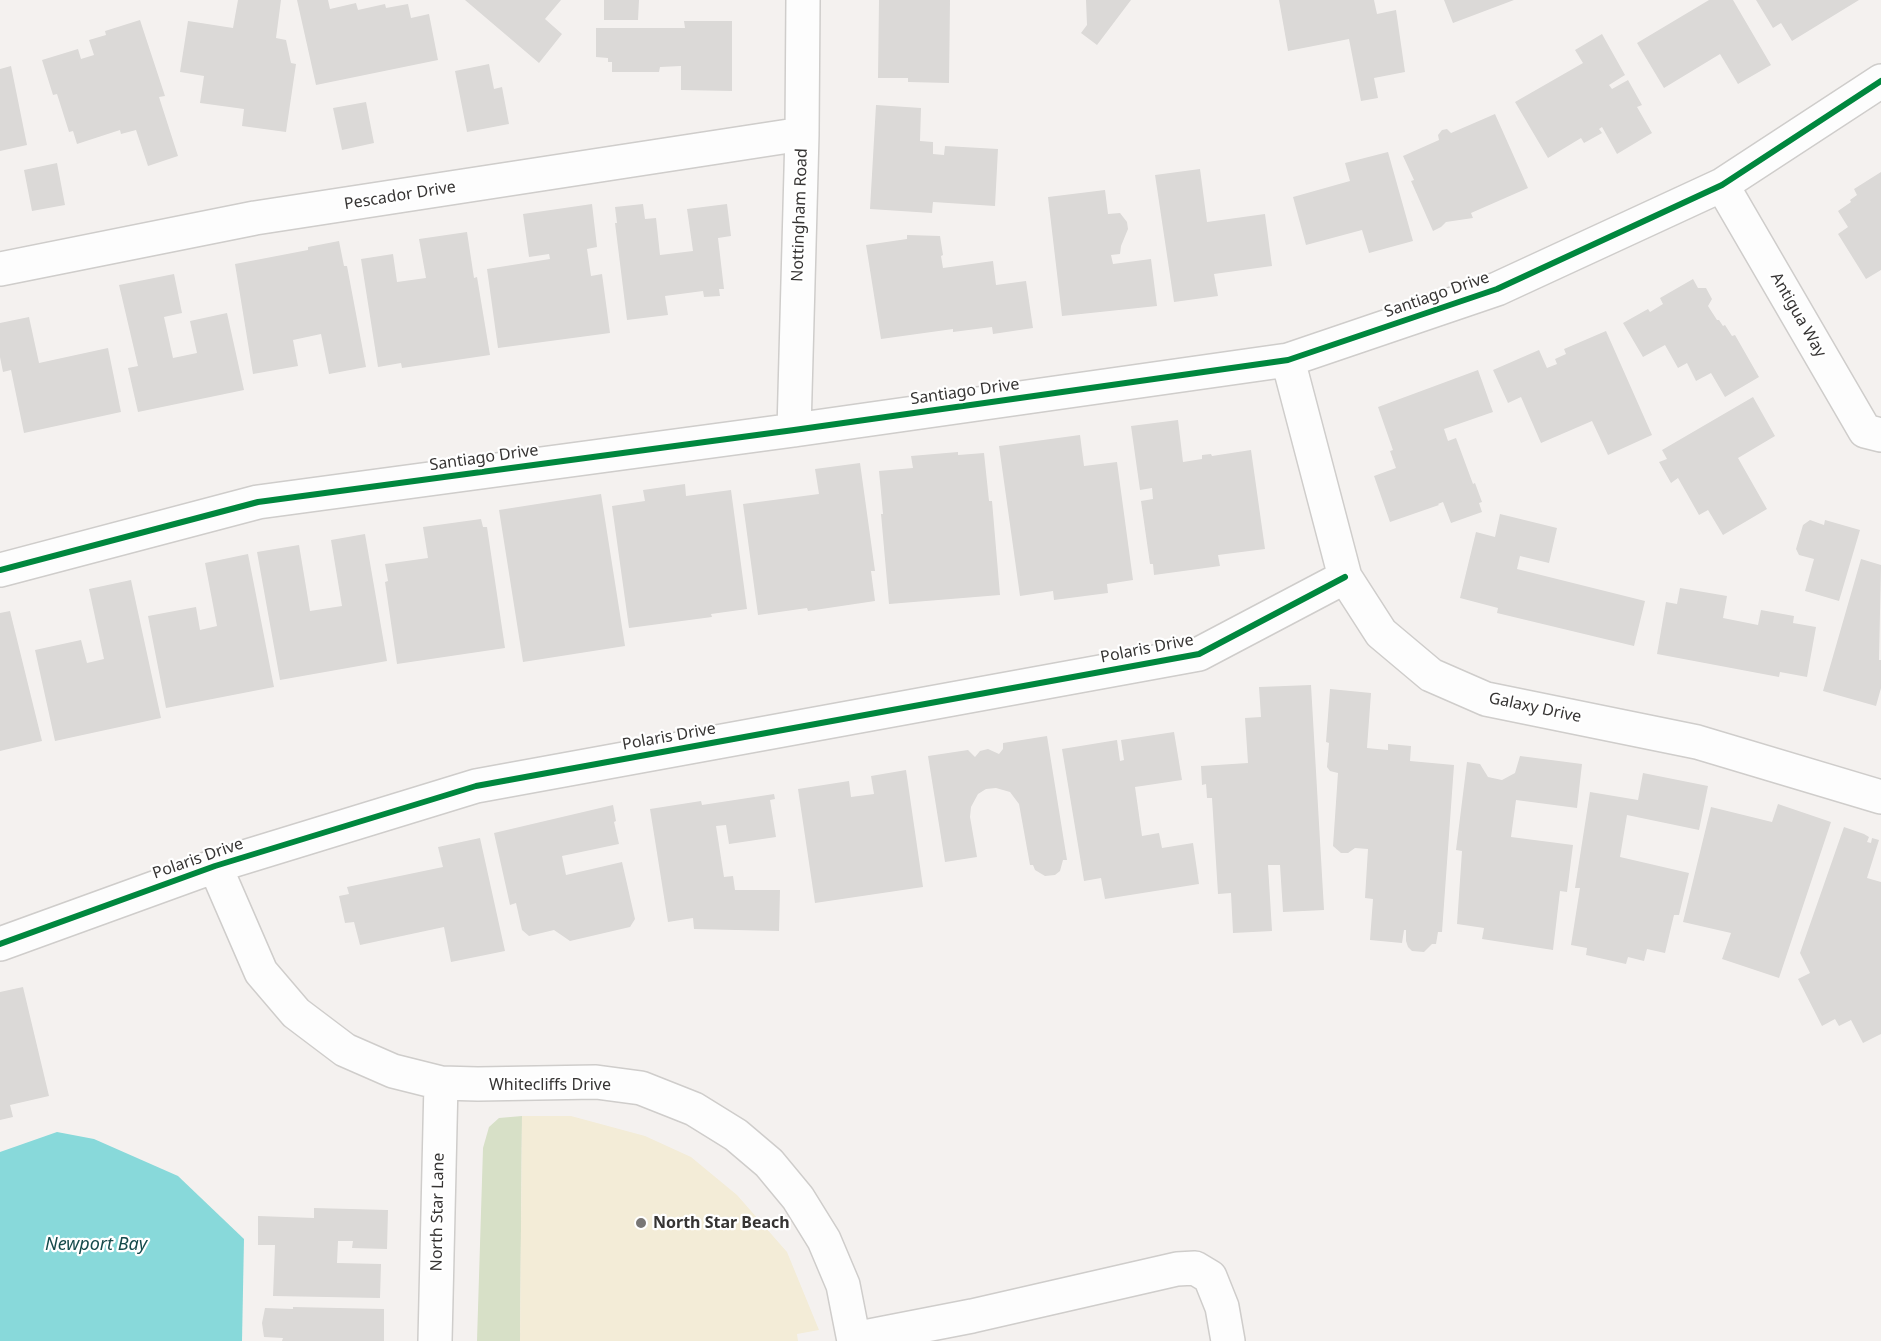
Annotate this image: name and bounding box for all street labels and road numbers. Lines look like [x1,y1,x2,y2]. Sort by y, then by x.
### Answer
street label: Nottingham Road [788,148,812,282]
street label: Pescador Drive [343,178,457,214]
street label: Santiago Drive [1382,268,1492,322]
street label: Antigua Way [1766,269,1830,361]
street label: Santiago Drive [909,375,1021,409]
street label: Santiago Drive [428,441,540,475]
street label: Polaris Drive [1099,631,1195,667]
street label: Galaxy Drive [1487,689,1583,727]
street label: Polaris Drive [621,719,717,755]
street label: Polaris Drive [150,835,246,883]
street label: Whitecliffs Drive [489,1075,611,1095]
street label: North Star Lane [427,1152,449,1272]

